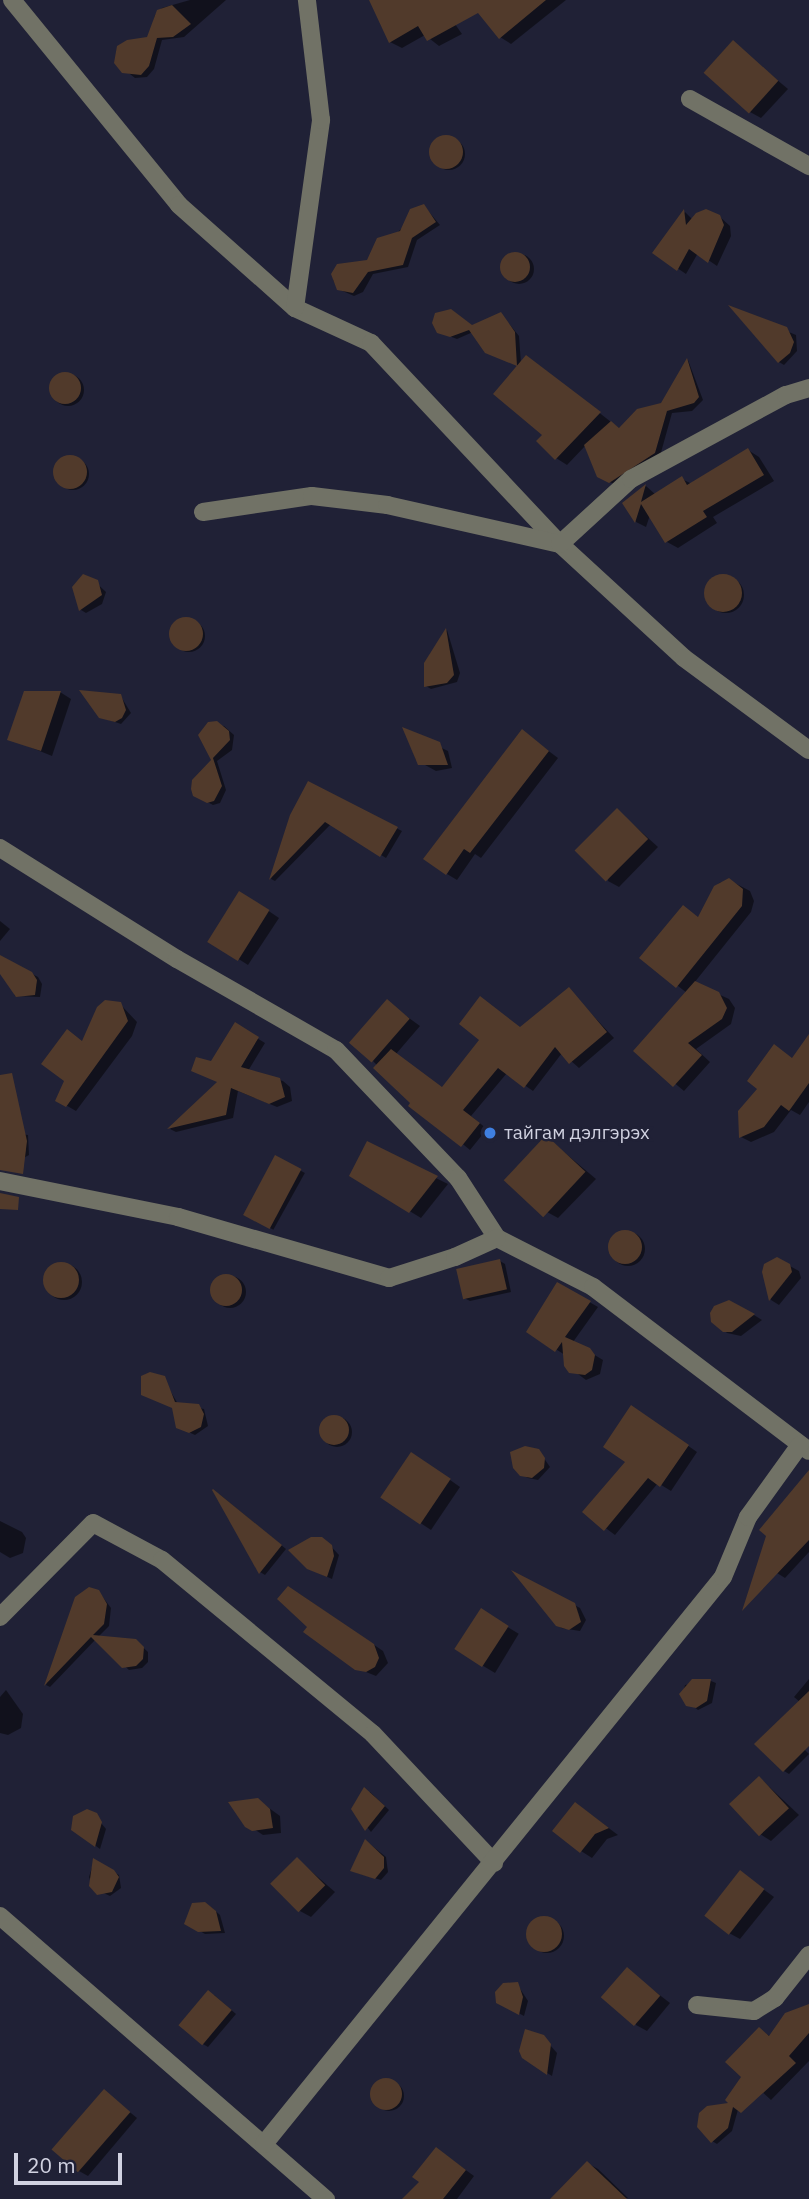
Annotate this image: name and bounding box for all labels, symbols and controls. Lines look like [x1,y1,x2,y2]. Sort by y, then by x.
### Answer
place label: тайгам дэлгэрэх [504,1122,650,1144]
marker: тайгам дэлгэрэх [482,1125,498,1141]
scale bar [18,2140,126,2184]
text: 20 m [27,2151,76,2179]

